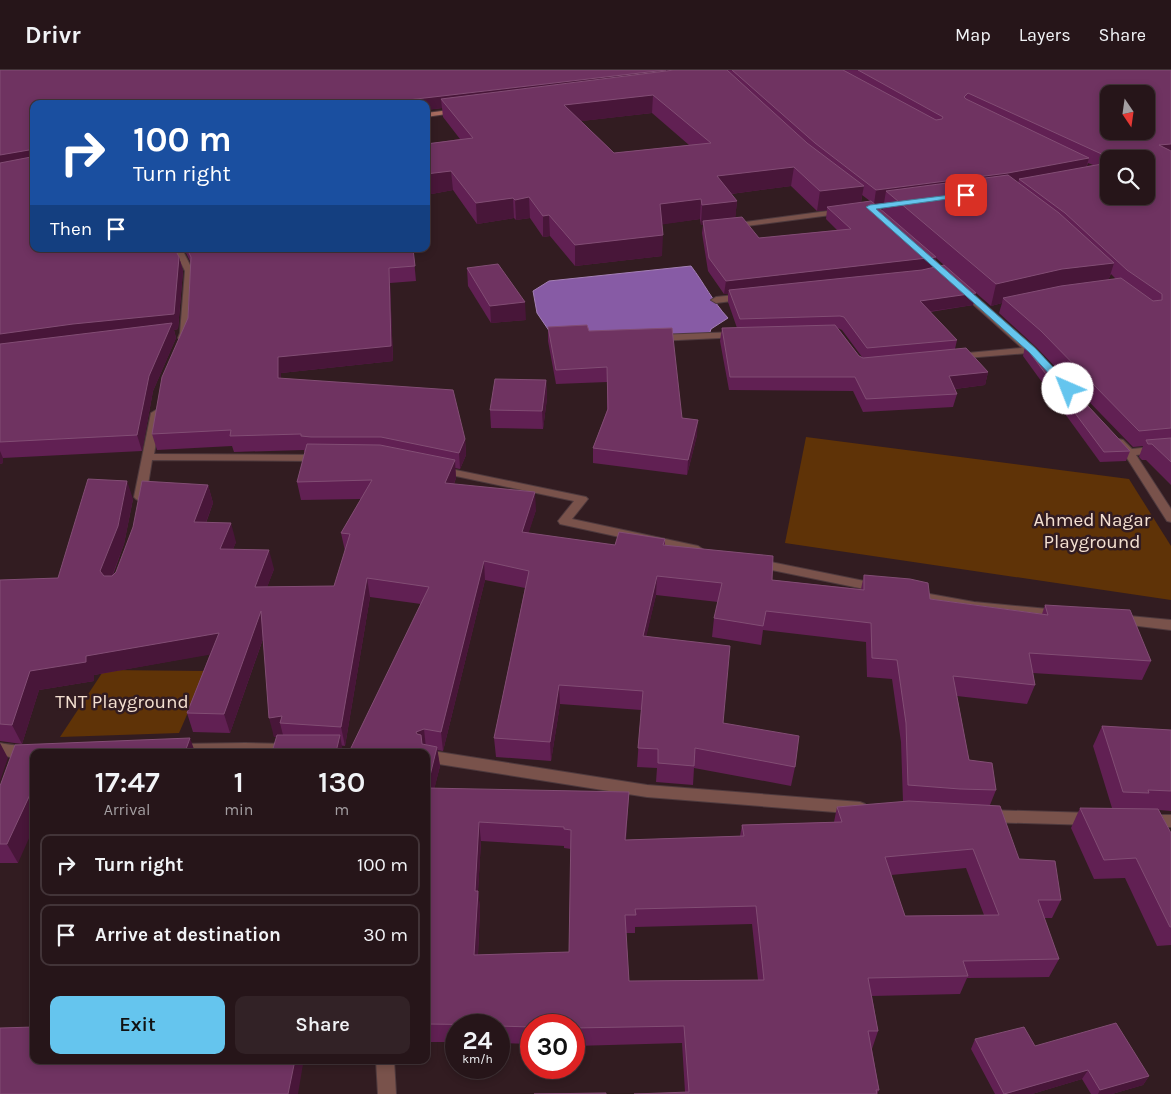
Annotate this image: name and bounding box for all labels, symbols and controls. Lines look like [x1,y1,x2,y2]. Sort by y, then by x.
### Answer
text: Drivr [25,21,81,49]
text: Map [955,24,991,46]
text: Layers [1019,24,1071,46]
text: Share [1099,24,1146,46]
north arrow [1100,85,1155,140]
map controls [1100,85,1155,205]
text: 100 m [133,119,232,160]
icon: right [50,120,115,185]
button: search [1100,150,1155,205]
text: Turn right [133,161,231,187]
pin [945,174,987,216]
icon: arrive [952,181,980,209]
icon: arrive [102,215,130,243]
text: Then [50,218,92,240]
position arrow [1041,362,1093,414]
park label: Ahmed Nagar Playground [1033,509,1151,553]
park label: TNT Playground [55,691,189,713]
text: 17:47 [94,764,160,800]
text: 1 [234,764,244,800]
text: 130 [318,764,366,800]
text: Arrival [104,800,150,819]
text: min [224,800,254,819]
text: m [334,800,349,819]
icon: right [52,851,80,879]
text: Turn right [95,854,184,876]
text: 100 m [357,854,408,876]
icon: arrive [52,921,80,949]
text: Arrive at destination [95,924,281,946]
text: 30 m [363,924,408,946]
button: Exit [50,996,225,1054]
button: Share [235,996,410,1054]
speed limit sign: 30 [520,1014,585,1079]
text: 24 [462,1026,493,1055]
text: km/h [462,1052,493,1066]

